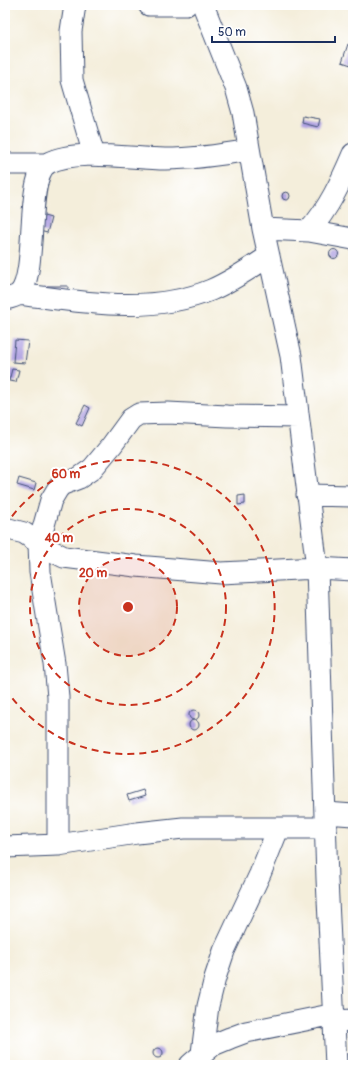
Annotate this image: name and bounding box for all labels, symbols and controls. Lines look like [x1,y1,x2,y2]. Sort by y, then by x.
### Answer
scale bar [212,18,335,44]
text: 50 m [218,25,246,40]
text: 60 m [52,467,81,482]
text: 40 m [44,531,74,546]
text: 20 m [79,566,107,581]
centre of rings [121,600,135,614]

